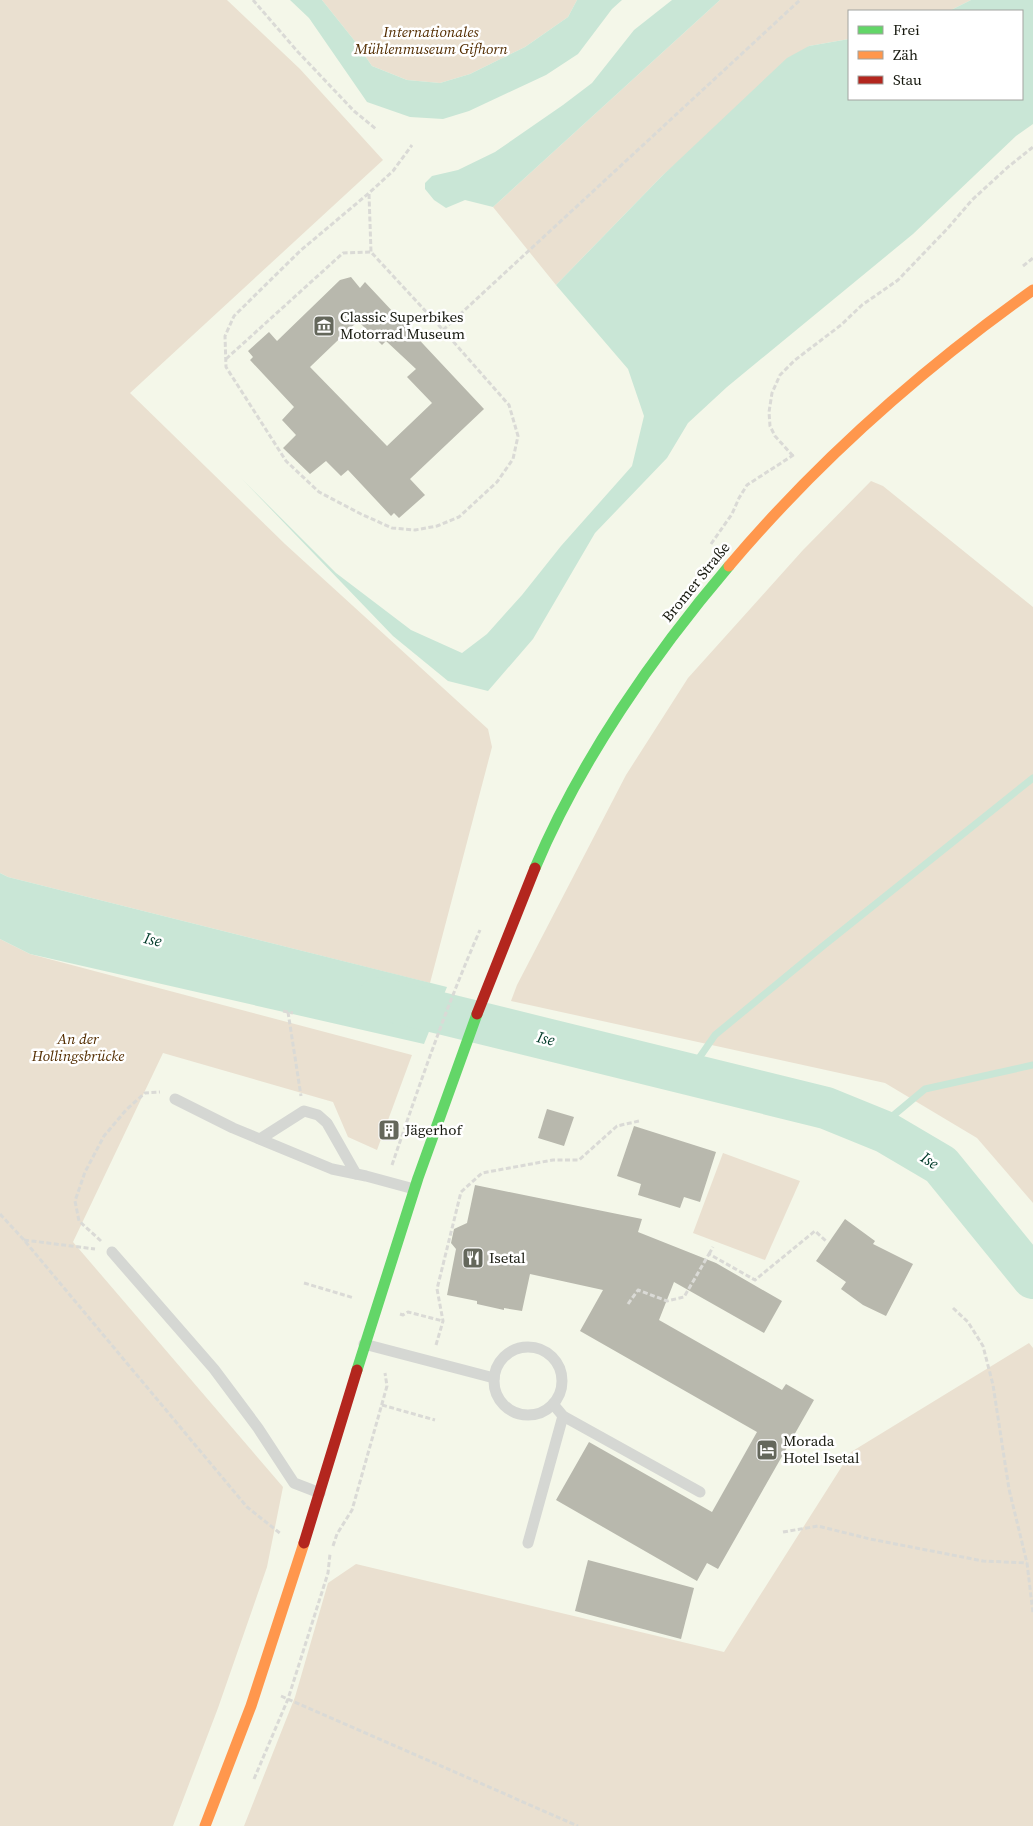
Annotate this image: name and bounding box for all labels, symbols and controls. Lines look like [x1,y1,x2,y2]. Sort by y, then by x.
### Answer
legend [848,10,1023,100]
text: Frei [893,19,920,40]
park label: Internationales Mühlenmuseum Gifhorn [353,21,508,59]
text: Zäh [893,44,918,65]
text: Stau [893,69,922,90]
place label: Classic Superbikes Motorrad Museum [340,306,465,344]
museum icon: Classic Superbikes Motorrad Museum [312,314,336,338]
street label: Bromer Straße [657,537,735,626]
water label: Ise [141,926,165,952]
water label: Ise [534,1025,558,1051]
park label: An der Hollingsbrücke [31,1028,124,1066]
building icon: Jägerhof [377,1118,401,1142]
place label: Jägerhof [404,1119,463,1140]
water label: Ise [916,1145,944,1174]
restaurant icon: Isetal [461,1246,485,1270]
place label: Isetal [489,1247,526,1268]
place label: Morada Hotel Isetal [783,1430,860,1468]
hotel icon: Morada Hotel Isetal [755,1438,779,1462]

